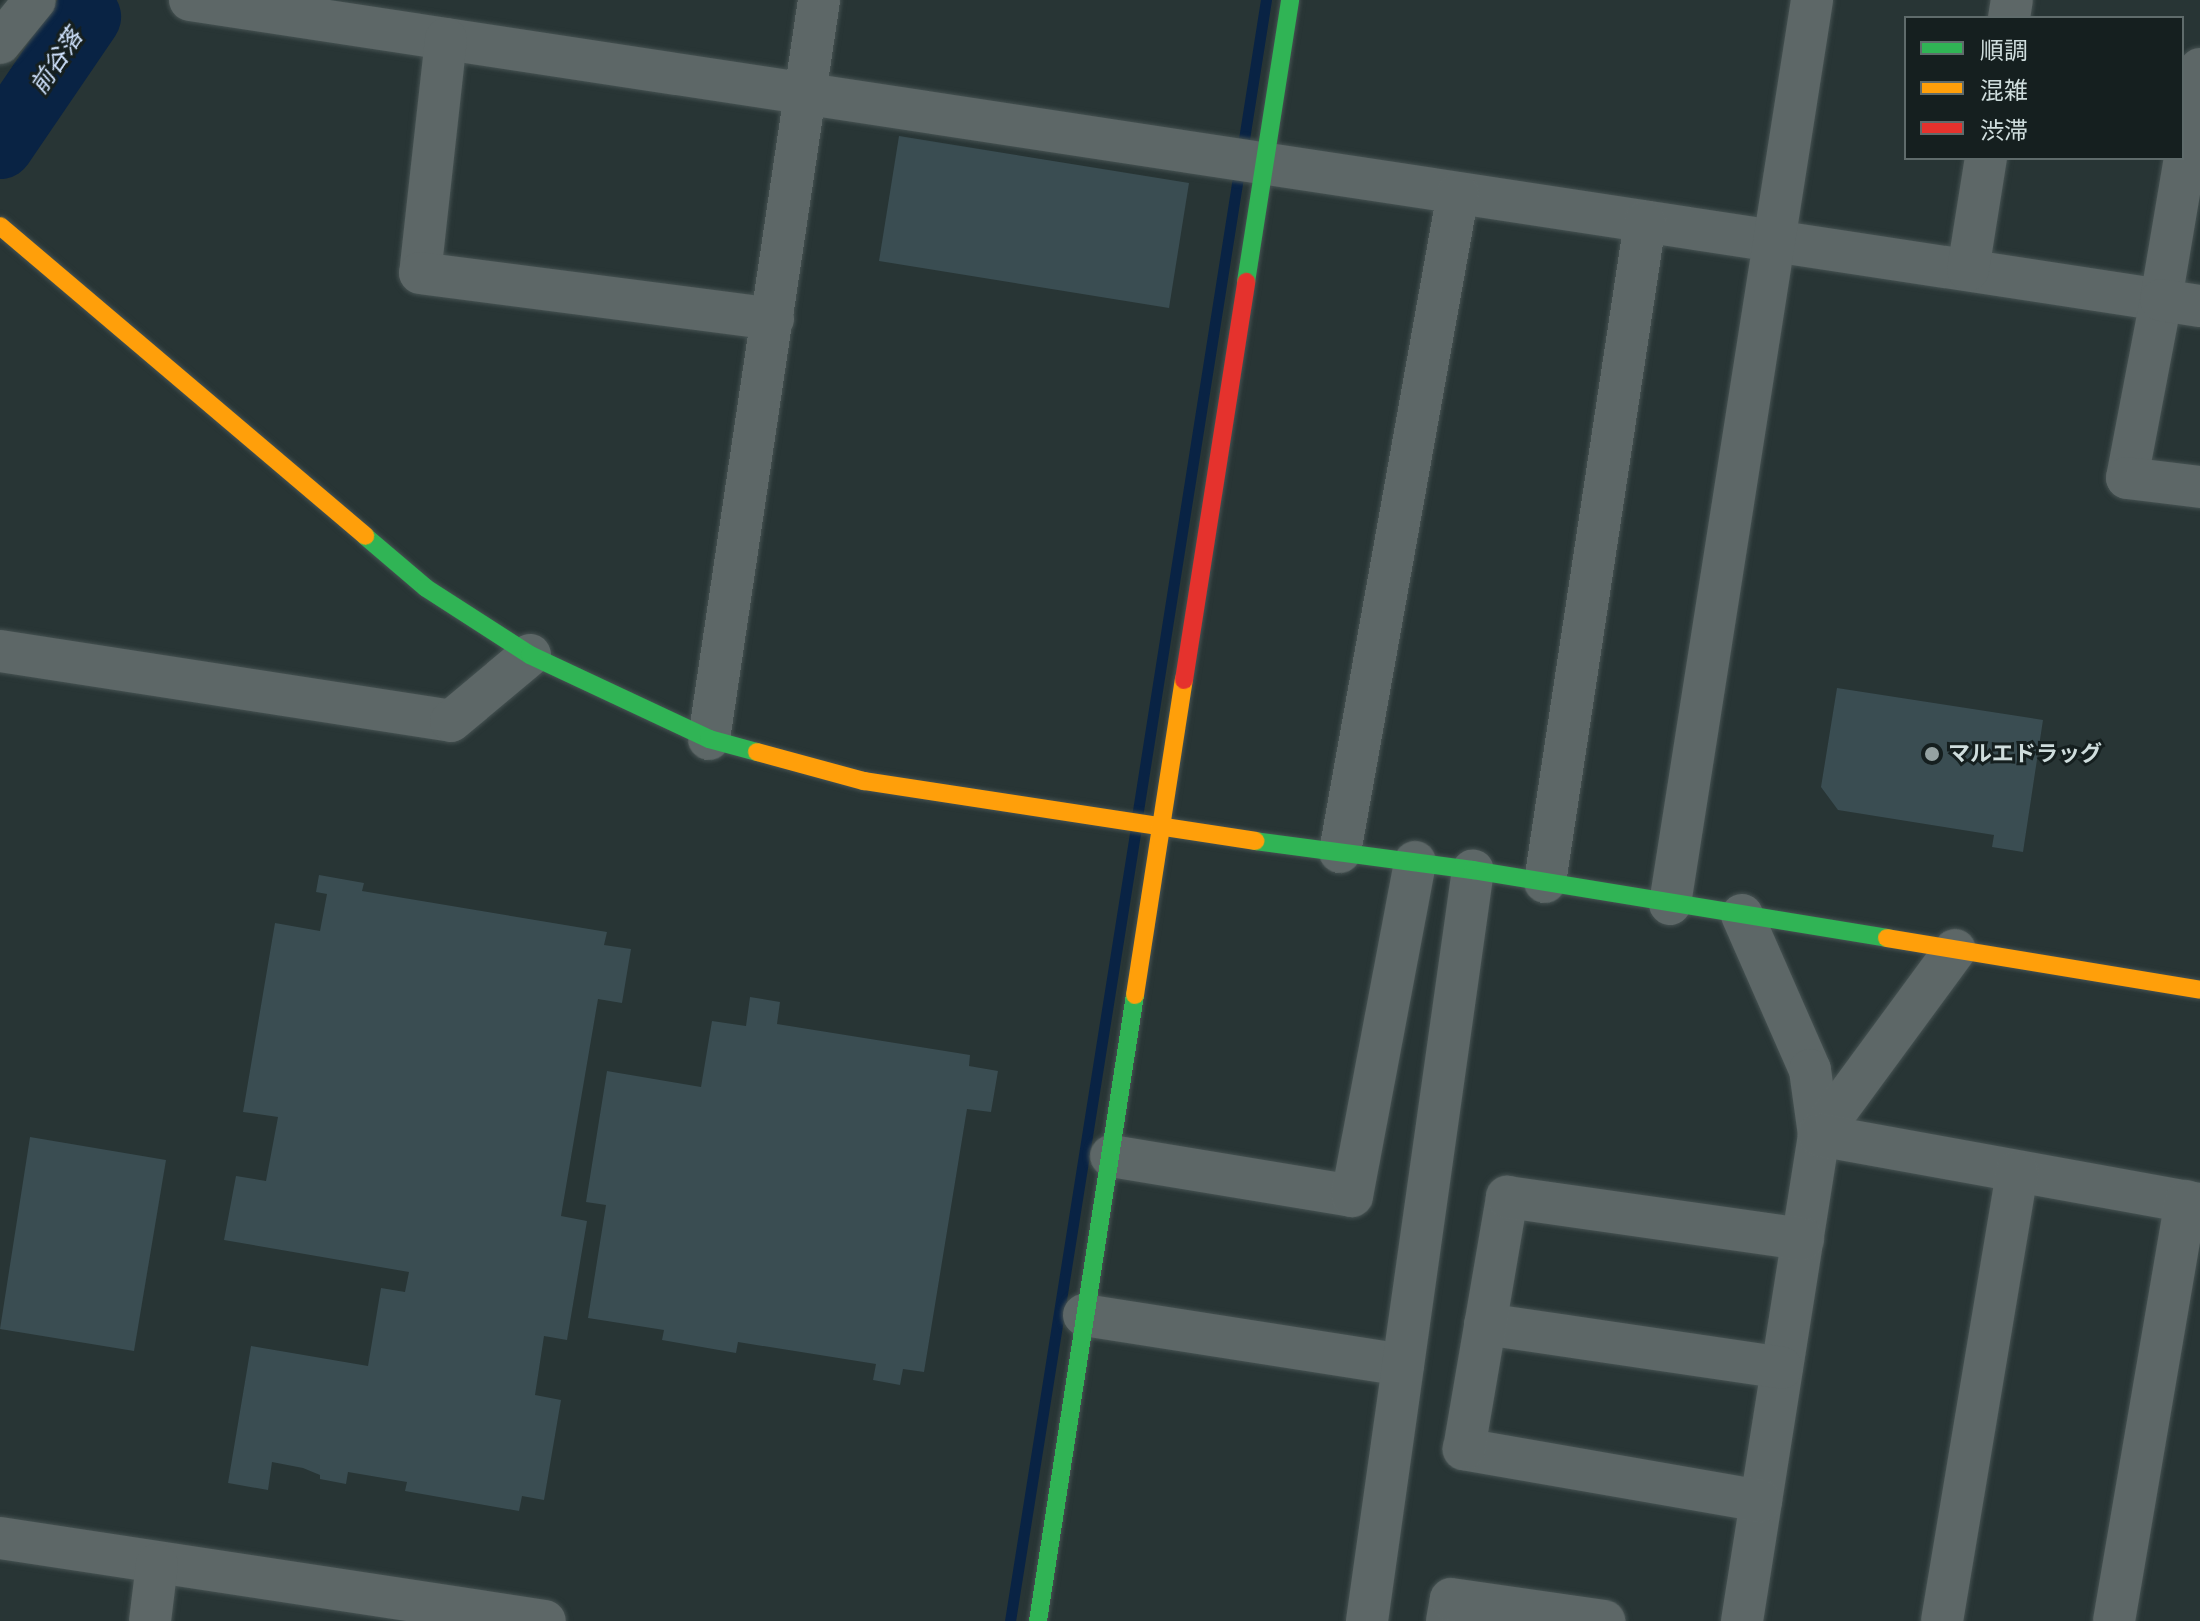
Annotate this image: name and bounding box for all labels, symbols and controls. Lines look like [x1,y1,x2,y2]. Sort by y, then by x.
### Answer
legend [1904,16,2184,160]
water label: 前谷落 [25,24,89,100]
text: 順調 [1980,37,2028,65]
text: 混雑 [1980,77,2028,105]
text: 渋滞 [1980,117,2028,145]
place label: マルエドラッグ [1948,741,2102,767]
marker: マルエドラッグ [1923,745,1941,763]

